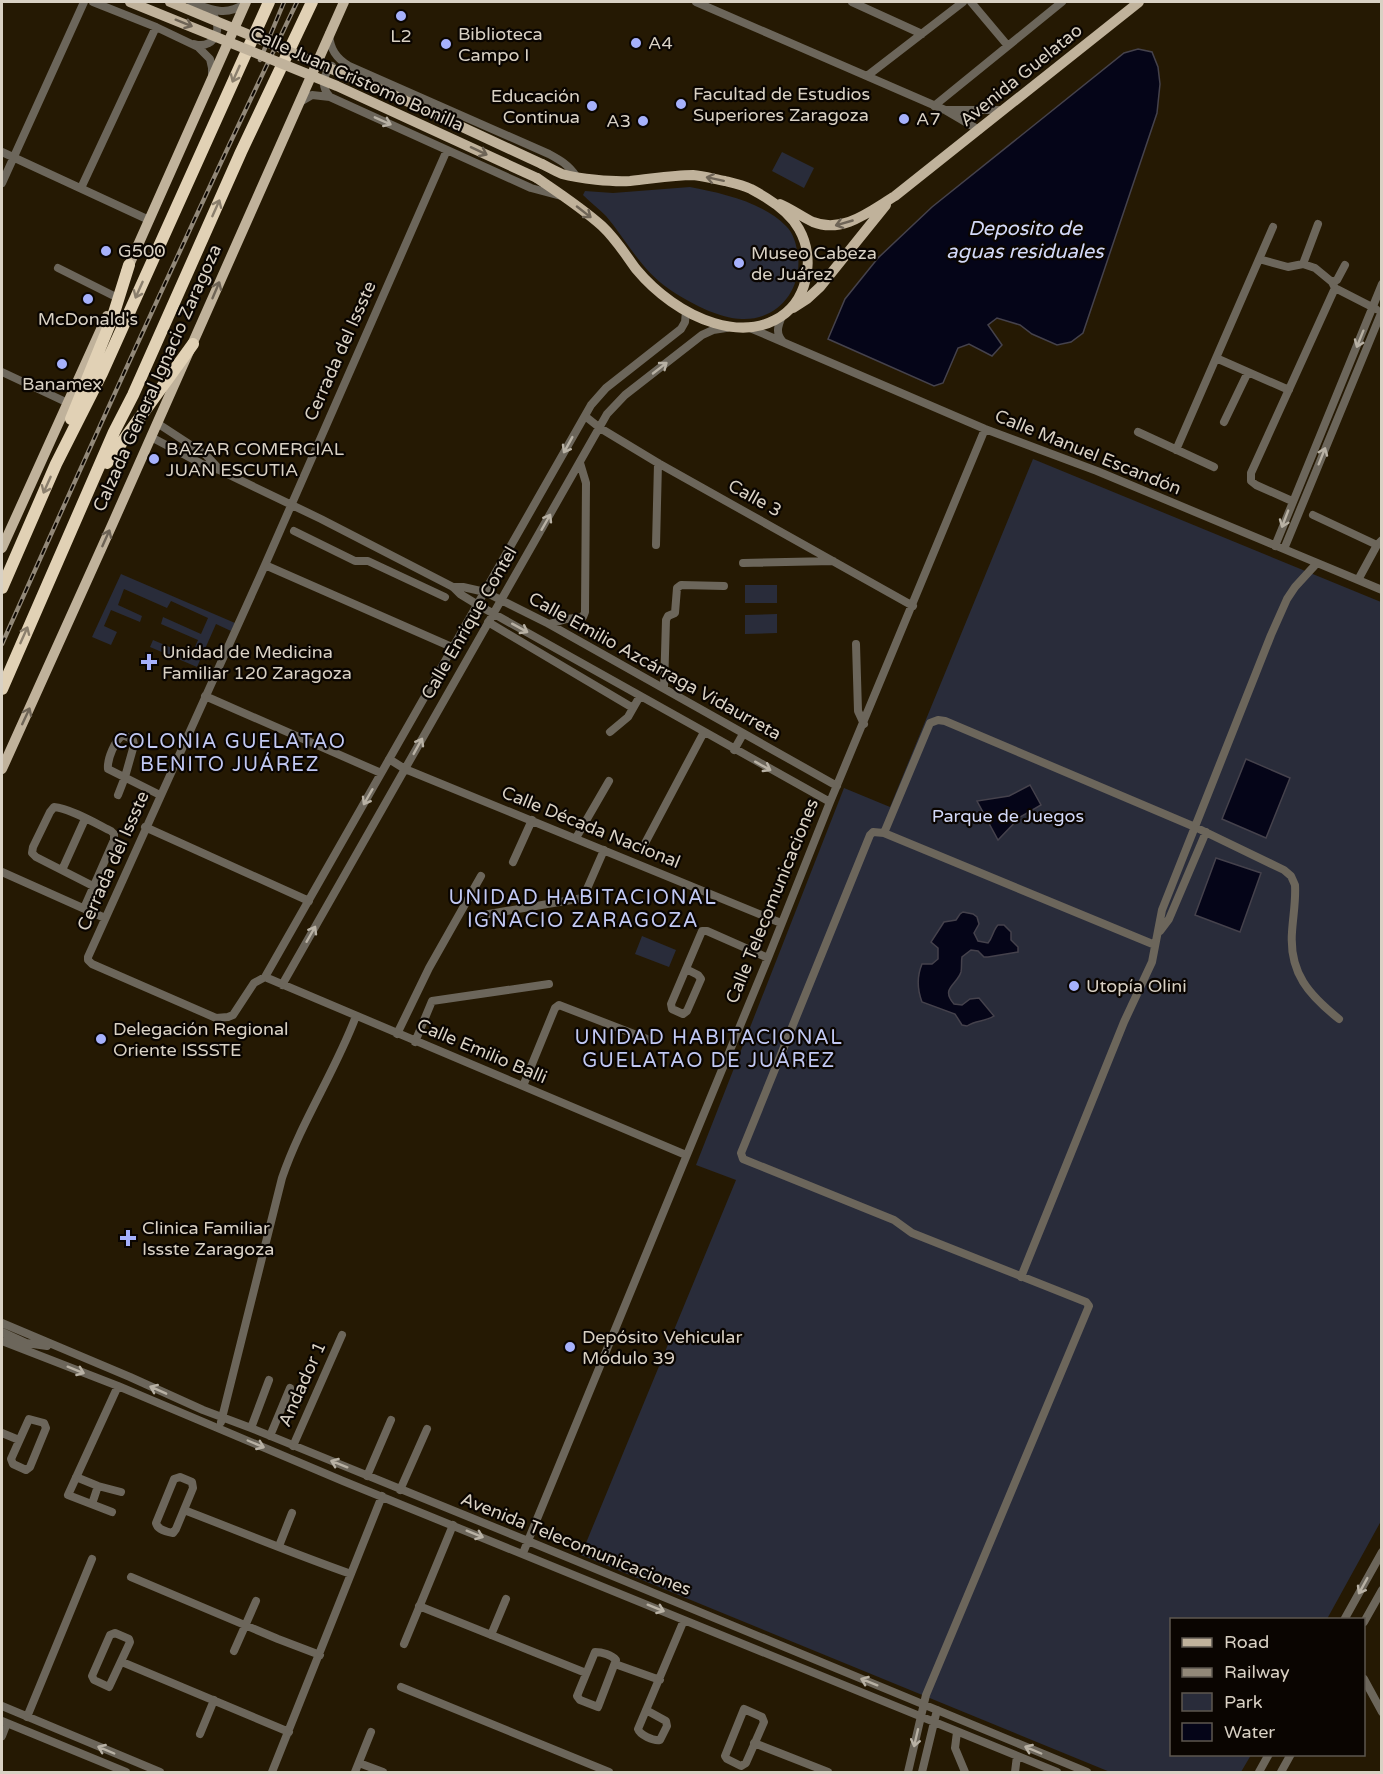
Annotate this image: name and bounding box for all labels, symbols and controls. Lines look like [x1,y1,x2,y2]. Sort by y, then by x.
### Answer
marker: L2 [394,9,408,23]
one-way arrow [175,18,193,29]
street label: Avenida Guelatao [955,19,1087,131]
street label: Calle Juan Cristomo Bonilla [247,22,467,136]
place label: Biblioteca Campo I [458,23,543,66]
place label: L2 [390,25,412,47]
place label: A4 [648,32,673,54]
marker: A4 [629,36,643,50]
marker: Biblioteca Campo I [439,37,453,51]
one-way arrow [230,65,241,83]
place label: Facultad de Estudios Superiores Zaragoza [693,83,870,126]
place label: Educación Continua [491,85,580,128]
marker: Facultad de Estudios Superiores Zaragoza [674,97,688,111]
marker: Educación Continua [585,99,599,113]
place label: A7 [916,108,941,130]
place label: A3 [606,110,631,132]
marker: A7 [897,112,911,126]
marker: A3 [636,114,650,128]
one-way arrow [374,116,392,127]
one-way arrow [469,145,487,157]
one-way arrow [706,173,725,184]
one-way arrow [211,199,222,217]
one-way arrow [576,205,592,218]
water label: Deposito de aguas residuales [946,217,1105,264]
one-way arrow [834,218,853,229]
place label: G500 [118,240,166,262]
street label: Calzada General Ignacio Zaragoza [88,241,226,515]
place label: Museo Cabeza de Juárez [751,242,877,285]
marker: G500 [99,244,113,258]
marker: Museo Cabeza de Juárez [732,256,746,270]
street label: Cerrada del Issste [299,278,381,424]
one-way arrow [133,281,145,299]
one-way arrow [211,281,222,300]
marker: McDonald's [81,292,95,306]
place label: McDonald's [38,308,138,330]
one-way arrow [1354,329,1365,347]
marker: Banamex [55,357,69,371]
one-way arrow [652,361,668,374]
place label: Banamex [22,373,102,395]
street label: Calle Manuel Escandón [992,405,1184,499]
one-way arrow [562,436,574,453]
place label: BAZAR COMERCIAL JUAN ESCUTIA [166,438,345,481]
one-way arrow [1317,448,1328,466]
marker: BAZAR COMERCIAL JUAN ESCUTIA [147,452,161,466]
street label: Calle 3 [724,474,786,522]
one-way arrow [40,476,52,494]
one-way arrow [1279,509,1290,527]
one-way arrow [540,514,552,531]
one-way arrow [101,530,113,548]
street label: Calle Enrique Contel [416,543,522,703]
street label: Calle Emilio Azcárraga Vidaurreta [525,587,785,745]
one-way arrow [511,622,528,634]
one-way arrow [19,626,30,644]
place label: Unidad de Medicina Familiar 120 Zaragoza [162,641,352,684]
marker: Unidad de Medicina Familiar 120 Zaragoza [140,653,158,671]
one-way arrow [21,707,32,725]
district label: COLONIA GUELATAO BENITO JUÁREZ [113,730,347,777]
one-way arrow [412,738,424,755]
one-way arrow [754,760,771,772]
street label: Calle Década Nacional [498,781,684,873]
street label: Cerrada del Issste [72,788,154,934]
one-way arrow [361,788,373,805]
street label: Calle Telecomunicaciones [721,795,823,1007]
park label: Parque de Juegos [932,805,1084,827]
district label: UNIDAD HABITACIONAL IGNACIO ZARAGOZA [449,886,717,933]
one-way arrow [305,926,317,943]
place label: Utopía Olini [1086,975,1187,997]
marker: Utopía Olini [1067,979,1081,993]
street label: Calle Emilio Balli [414,1014,550,1088]
place label: Delegación Regional Oriente ISSSTE [113,1018,289,1061]
district label: UNIDAD HABITACIONAL GUELATAO DE JUÁREZ [575,1026,843,1073]
marker: Delegación Regional Oriente ISSSTE [94,1032,108,1046]
place label: Clinica Familiar Issste Zaragoza [142,1217,274,1260]
marker: Clinica Familiar Issste Zaragoza [119,1229,137,1247]
place label: Depósito Vehicular Módulo 39 [582,1326,742,1369]
street label: Andador 1 [273,1338,331,1430]
marker: Depósito Vehicular Módulo 39 [563,1340,577,1354]
one-way arrow [66,1365,84,1376]
one-way arrow [150,1384,168,1396]
one-way arrow [246,1439,265,1450]
one-way arrow [330,1458,348,1469]
street label: Avenida Telecomunicaciones [458,1488,694,1600]
one-way arrow [465,1529,484,1540]
one-way arrow [1357,1576,1368,1594]
one-way arrow [646,1603,664,1614]
legend [1170,1618,1365,1756]
text: Road [1224,1631,1269,1653]
text: Railway [1224,1661,1290,1683]
one-way arrow [860,1676,879,1687]
text: Park [1224,1691,1263,1713]
text: Water [1224,1721,1275,1743]
one-way arrow [909,1729,921,1748]
one-way arrow [97,1744,115,1755]
one-way arrow [1024,1744,1043,1755]

